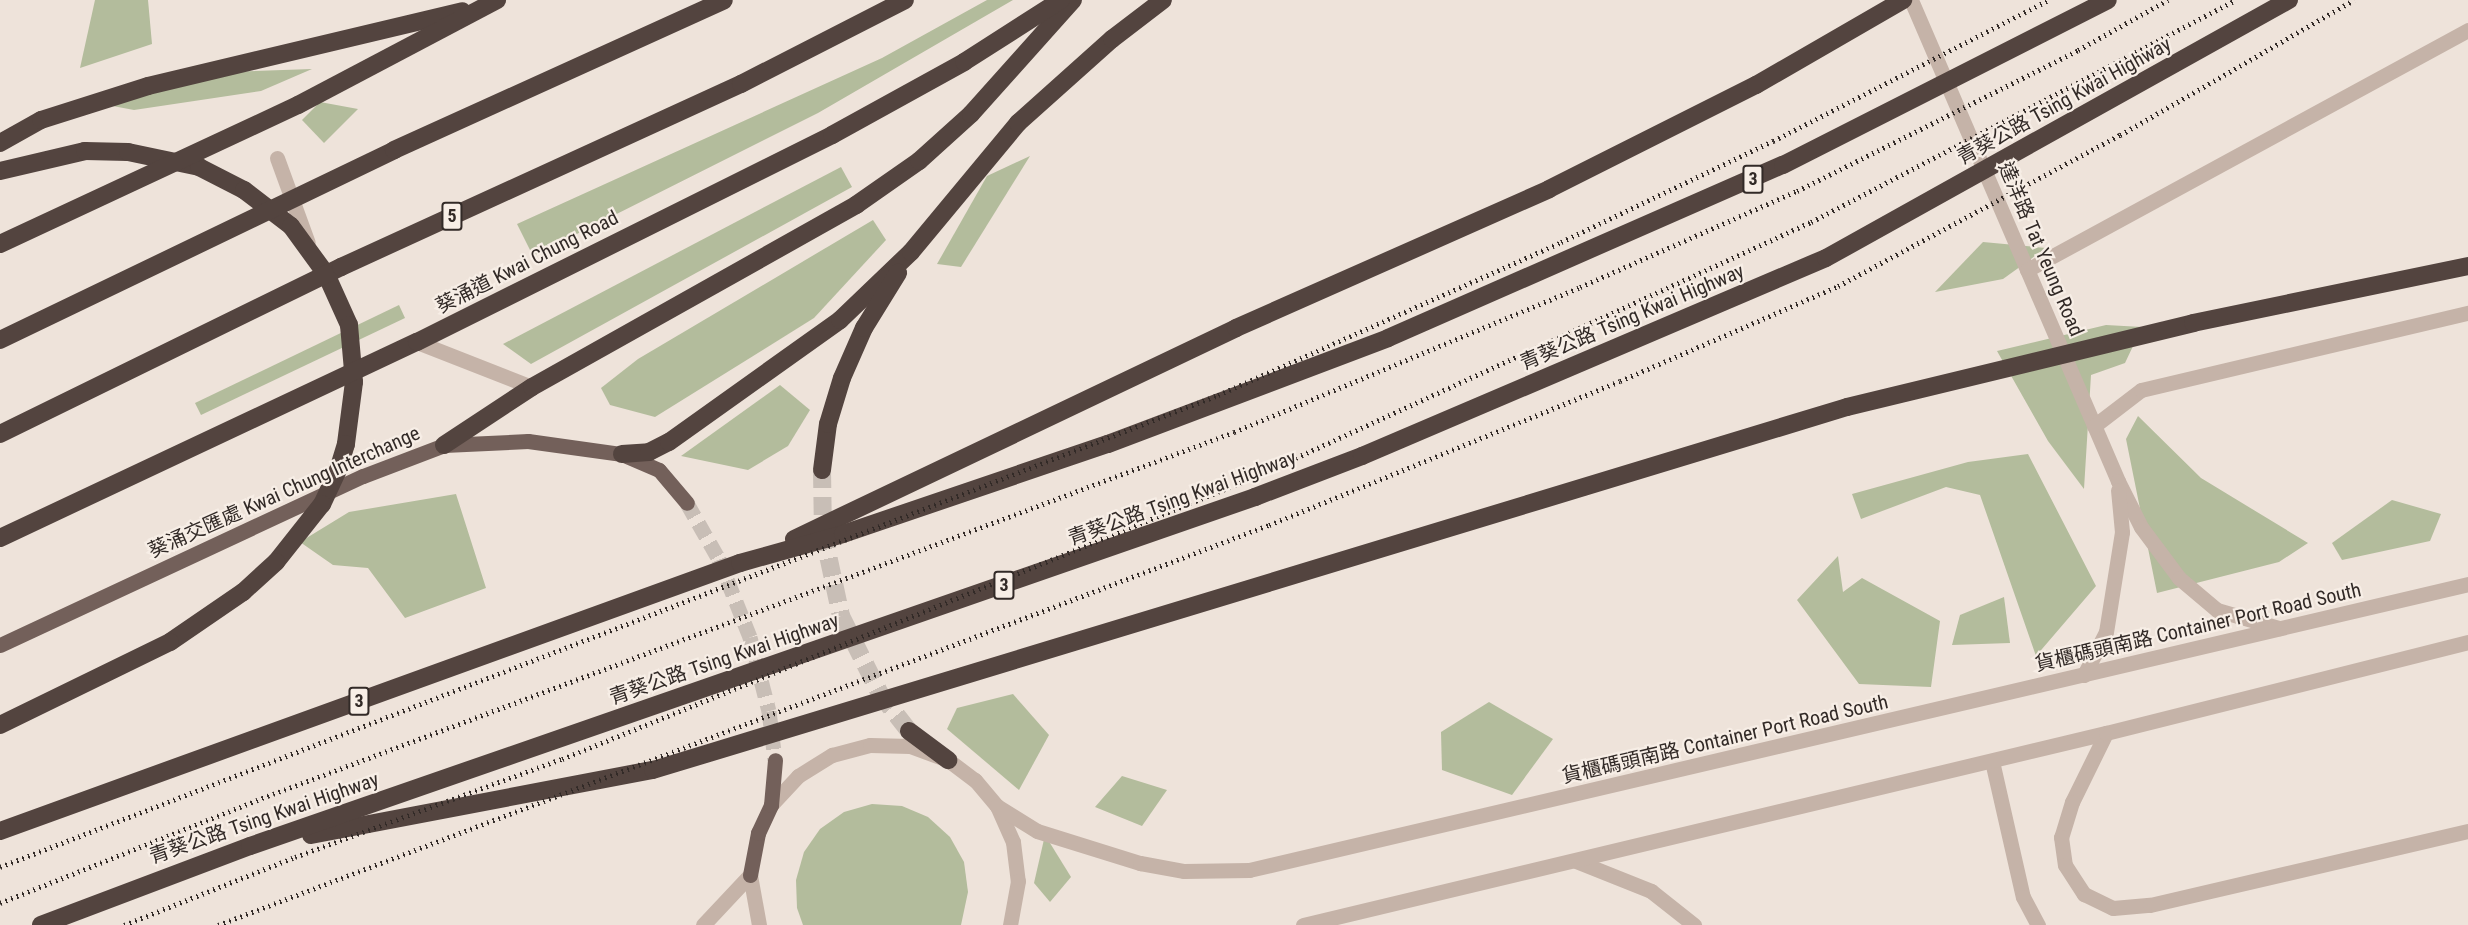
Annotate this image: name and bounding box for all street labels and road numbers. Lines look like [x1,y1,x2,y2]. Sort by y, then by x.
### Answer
street label: 青葵公路 Tsing Kwai Highway [1953,32,2175,170]
street label: 達洋路 Tat Yeung Road [1993,158,2089,340]
road number: 3 [1741,164,1765,194]
road number: 5 [440,201,464,231]
street label: 葵涌道 Kwai Chung Road [432,206,622,318]
street label: 青葵公路 Tsing Kwai Highway [1516,259,1748,375]
street label: 葵涌交匯處 Kwai Chung Interchange [144,421,424,563]
street label: 青葵公路 Tsing Kwai Highway [1065,446,1299,550]
road number: 3 [992,570,1016,600]
street label: 貨櫃碼頭南路 Container Port Road South [2033,578,2363,676]
street label: 青葵公路 Tsing Kwai Highway [606,608,842,710]
road number: 3 [347,686,371,716]
street label: 貨櫃碼頭南路 Container Port Road South [1560,690,1890,788]
street label: 青葵公路 Tsing Kwai Highway [146,767,382,869]

